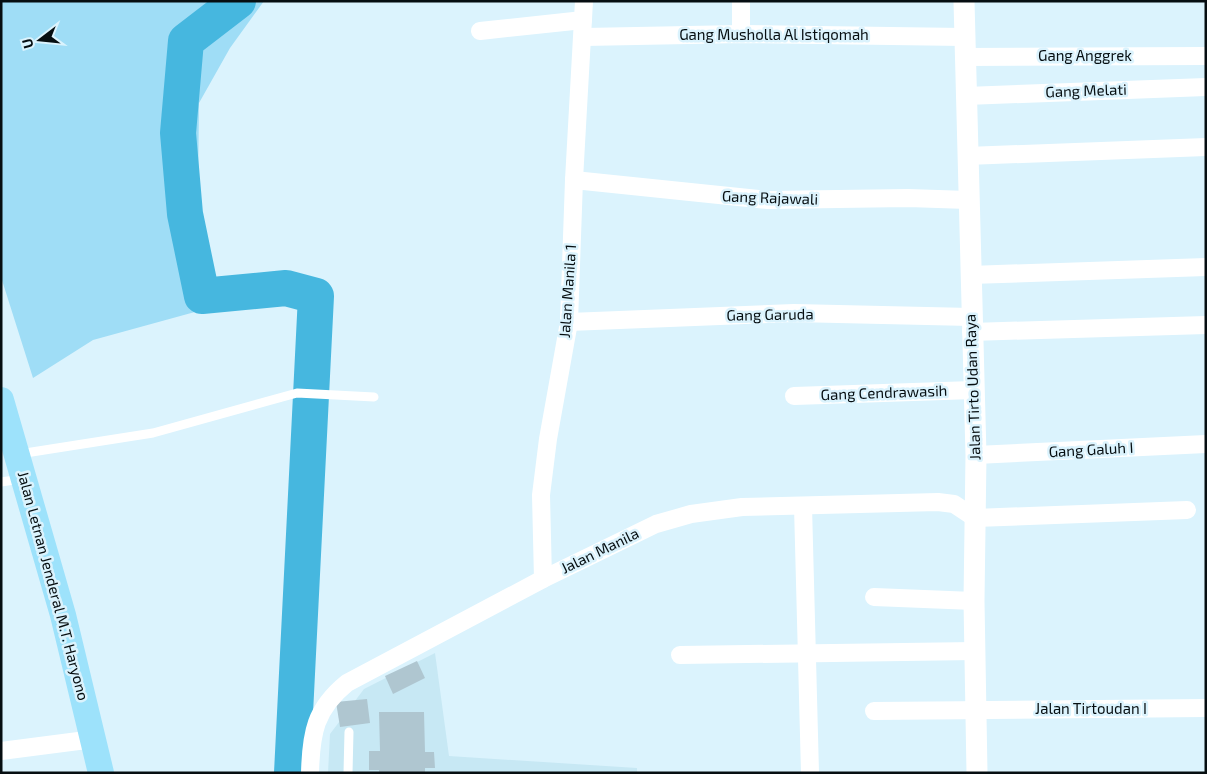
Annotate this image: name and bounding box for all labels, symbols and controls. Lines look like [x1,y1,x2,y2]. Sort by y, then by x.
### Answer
north arrow [15,15,65,65]
street label: Gang Musholla Al Istiqomah [679,25,869,43]
text: U [18,37,37,51]
street label: Gang Anggrek [1038,46,1132,64]
street label: Gang Melati [1045,80,1127,100]
street label: Gang Rajawali [722,186,818,209]
street label: Jalan Manila 1 [555,243,579,338]
street label: Gang Garuda [726,304,814,324]
street label: Jalan Tirto Udan Raya [960,314,984,460]
street label: Gang Cendrawasih [820,381,948,403]
street label: Gang Galuh I [1048,438,1134,460]
street label: Jalan Letnan Jenderal M.T. Haryono [15,469,93,702]
street label: Jalan Manila [558,523,642,577]
street label: Jalan Tirtoudan I [1035,699,1147,717]

